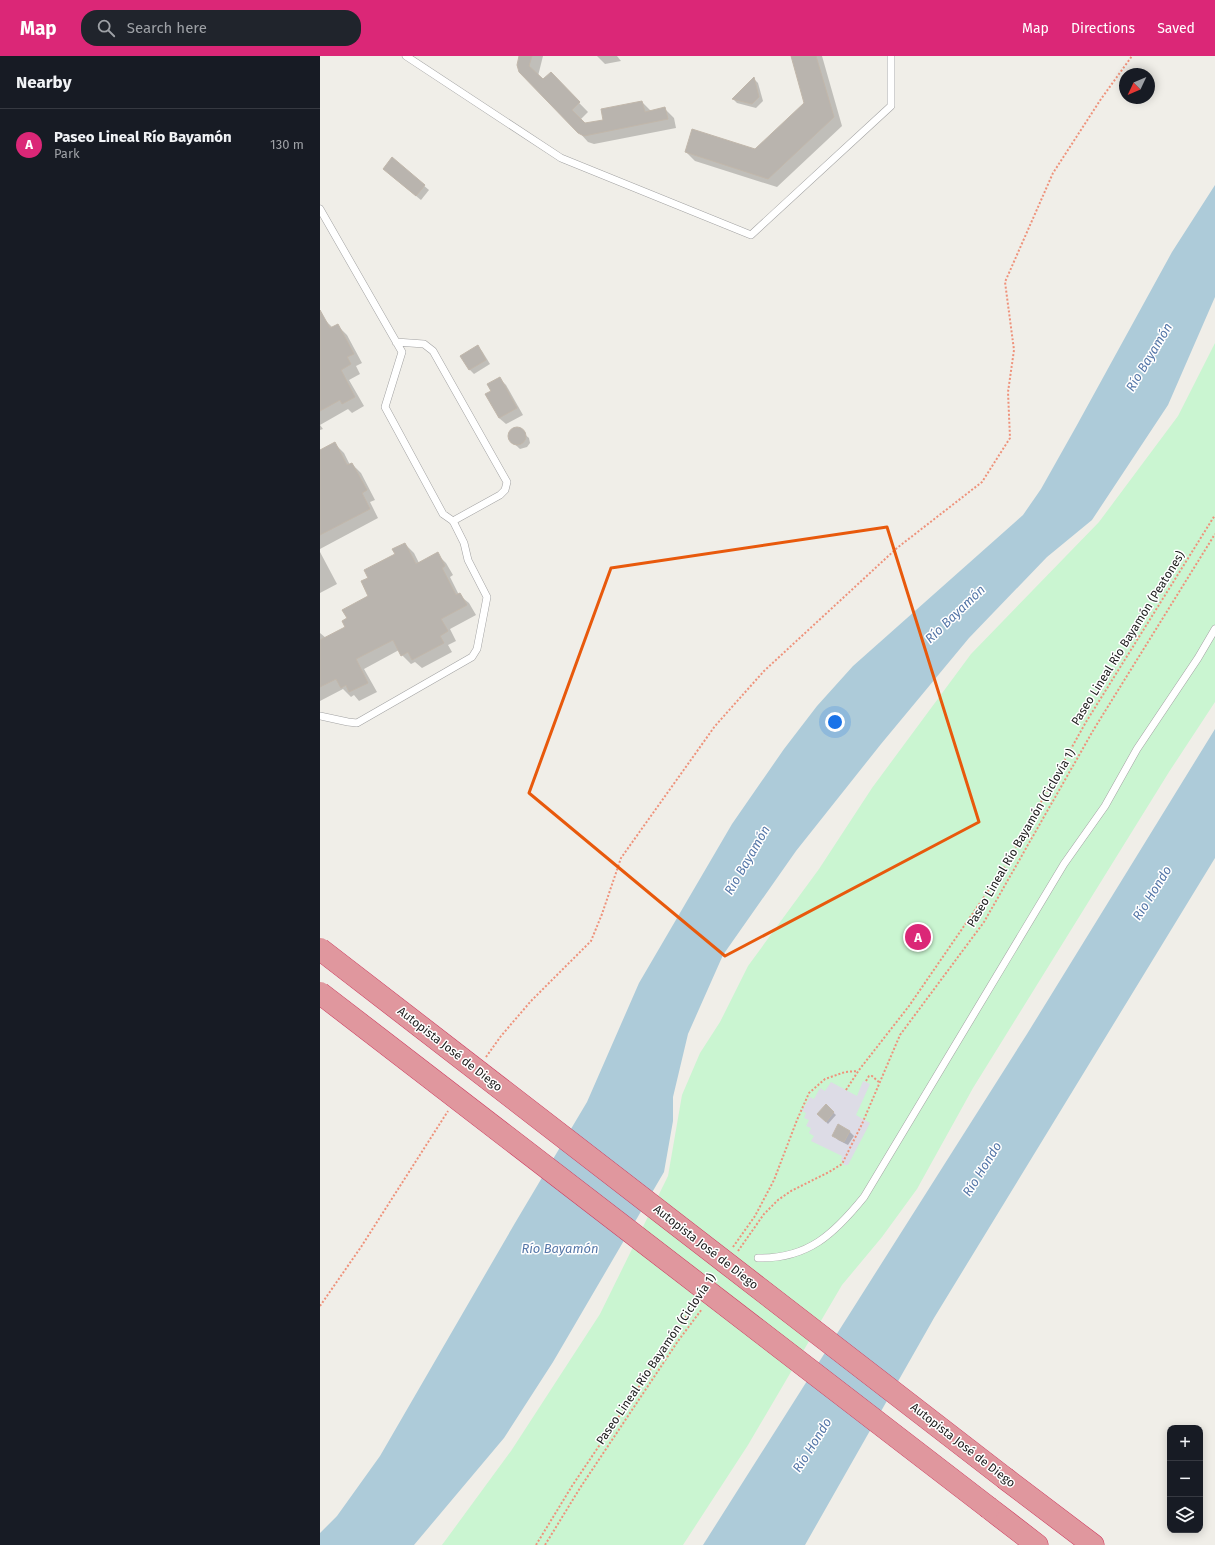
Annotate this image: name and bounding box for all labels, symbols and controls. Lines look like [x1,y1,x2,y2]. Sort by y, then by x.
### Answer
search box [81,10,361,46]
text: Map [20,17,57,40]
icon: search [95,17,117,39]
text: Search here [127,19,207,37]
text: Map [1022,20,1049,37]
text: Directions [1071,20,1135,37]
text: Saved [1157,20,1195,37]
north arrow [1119,68,1155,104]
text: Nearby [16,72,71,93]
text: Paseo Lineal Río Bayamón [54,128,232,146]
text: A [25,137,33,152]
text: 130 m [270,137,304,152]
text: Park [54,146,80,161]
water label: Río Bayamón [1123,320,1175,394]
street label: Paseo Lineal Río Bayamón (Peatones) [1068,548,1188,728]
water label: Río Bayamón [922,582,988,646]
your location [825,712,845,732]
street label: Paseo Lineal Río Bayamón (Ciclovía 1) [964,746,1078,930]
water label: Río Bayamón [721,823,773,897]
water label: Río Hondo [1129,863,1175,923]
pin: A [905,922,931,952]
street label: Autopista José de Diego [395,1004,505,1094]
water label: Río Hondo [959,1139,1005,1199]
street label: Autopista José de Diego [651,1202,761,1292]
water label: Río Bayamón [521,1241,599,1256]
street label: Paseo Lineal Río Bayamón (Ciclovía 1) [593,1271,719,1447]
street label: Autopista José de Diego [908,1400,1018,1490]
water label: Río Hondo [789,1415,835,1475]
map controls [1167,1425,1203,1533]
button: + [1167,1425,1203,1461]
button: − [1167,1461,1203,1497]
button: layers [1167,1497,1203,1533]

